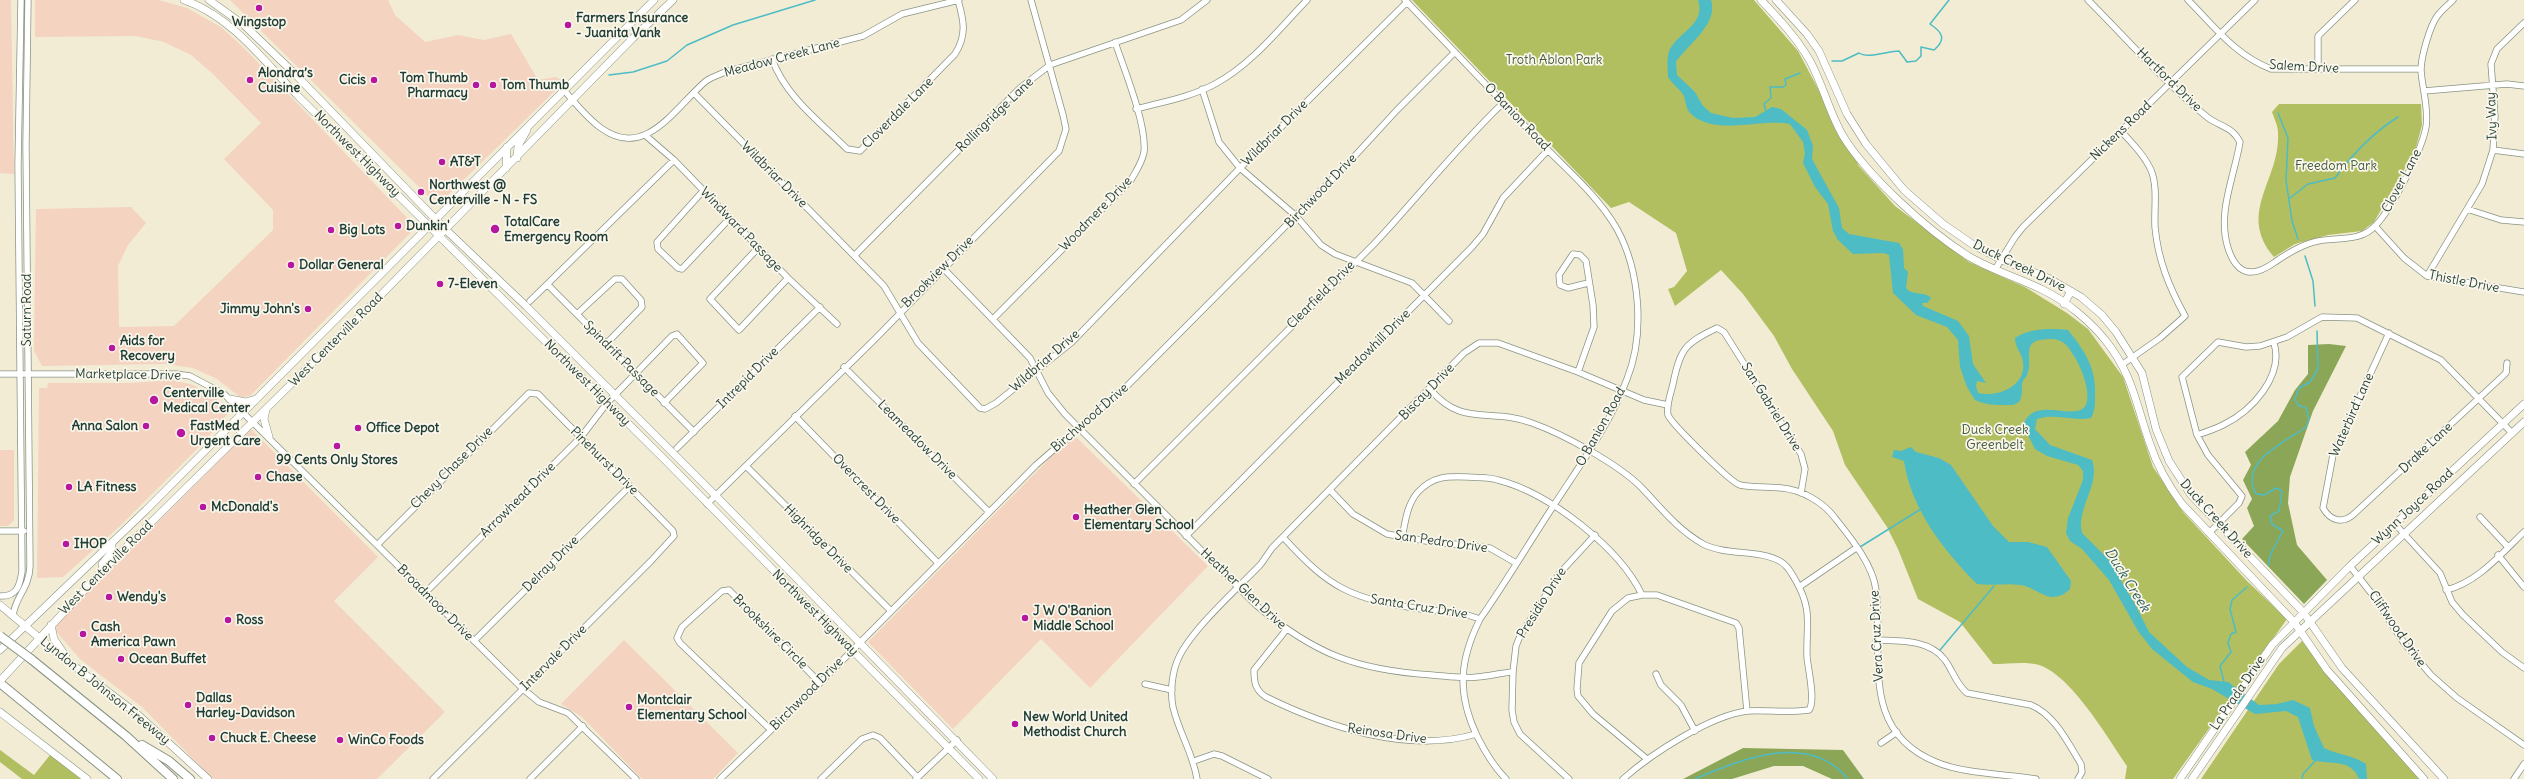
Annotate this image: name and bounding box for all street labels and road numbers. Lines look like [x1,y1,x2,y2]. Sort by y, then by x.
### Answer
street label: Meadow Creek Lane [722,35,842,81]
street label: Hartford Drive [2133,45,2205,115]
street label: Salem Drive [2269,57,2339,77]
street label: Cloverdale Lane [859,74,937,152]
street label: Rollingridge Lane [953,74,1037,156]
street label: O Banion Road [1481,80,1553,154]
street label: Ivy Way [2483,92,2501,140]
street label: Wildbriar Drive [1239,97,1311,169]
street label: Nickens Road [2087,98,2155,164]
street label: Northwest Highway [311,108,403,200]
street label: Wildbriar Drive [738,139,810,211]
street label: Clover Lane [2379,147,2425,215]
street label: Birchwood Drive [1282,151,1360,231]
street label: Woodmere Drive [1056,173,1136,255]
street label: Windward Passage [697,184,785,276]
street label: Brookview Drive [899,233,977,311]
street label: Duck Creek Drive [1970,237,2068,295]
street label: Clearfield Drive [1284,258,1358,332]
street label: Thistle Drive [2428,268,2500,296]
street label: Saturn Road [19,273,35,347]
street label: West Centerville Road [286,290,386,390]
street label: Meadowhill Drive [1332,306,1414,388]
street label: Spindrift Passage [580,318,662,400]
street label: Wildbriar Drive [1007,326,1083,396]
street label: Northwest Highway [541,337,633,429]
street label: Intrepid Drive [714,344,782,412]
street label: San Gabriel Drive [1738,360,1804,454]
street label: Biscay Drive [1396,361,1458,423]
street label: Marketplace Drive [75,366,181,384]
street label: Waterbird Lane [2327,371,2377,459]
street label: Birchwood Drive [1048,380,1132,456]
street label: O Banion Road [1573,385,1629,469]
street label: Leameadow Drive [874,397,960,483]
street label: Drake Lane [2396,419,2456,477]
street label: Chevy Chase Drive [408,424,496,512]
street label: Pinehurst Drive [567,424,641,498]
street label: Overcrest Drive [829,451,903,527]
street label: Arrowhead Drive [477,459,559,541]
street label: Wynn Joyce Road [2369,465,2457,549]
street label: Duck Creek Drive [2176,476,2256,562]
street label: Highridge Drive [780,501,856,577]
street label: West Centerville Road [56,518,156,618]
street label: San Pedro Drive [1394,528,1488,556]
street label: Delray Drive [520,533,582,595]
street label: Heather Glen Drive [1197,545,1289,633]
street label: Broadmoor Drive [394,562,476,644]
street label: Presidio Drive [1514,565,1570,641]
street label: Northwest Highway [769,567,861,659]
street label: Cliffwood Drive [2365,588,2429,670]
street label: Vera Cruz Drive [1867,590,1887,682]
street label: Brookshire Circle [729,591,811,673]
street label: Santa Cruz Drive [1369,592,1469,622]
street label: Intervale Drive [518,622,590,694]
street label: Lyndon B Johnson Freeway [37,634,173,748]
street label: La Prada Drive [2207,653,2269,733]
street label: Birchwood Drive [767,654,847,734]
street label: Reinosa Drive [1346,721,1428,747]

